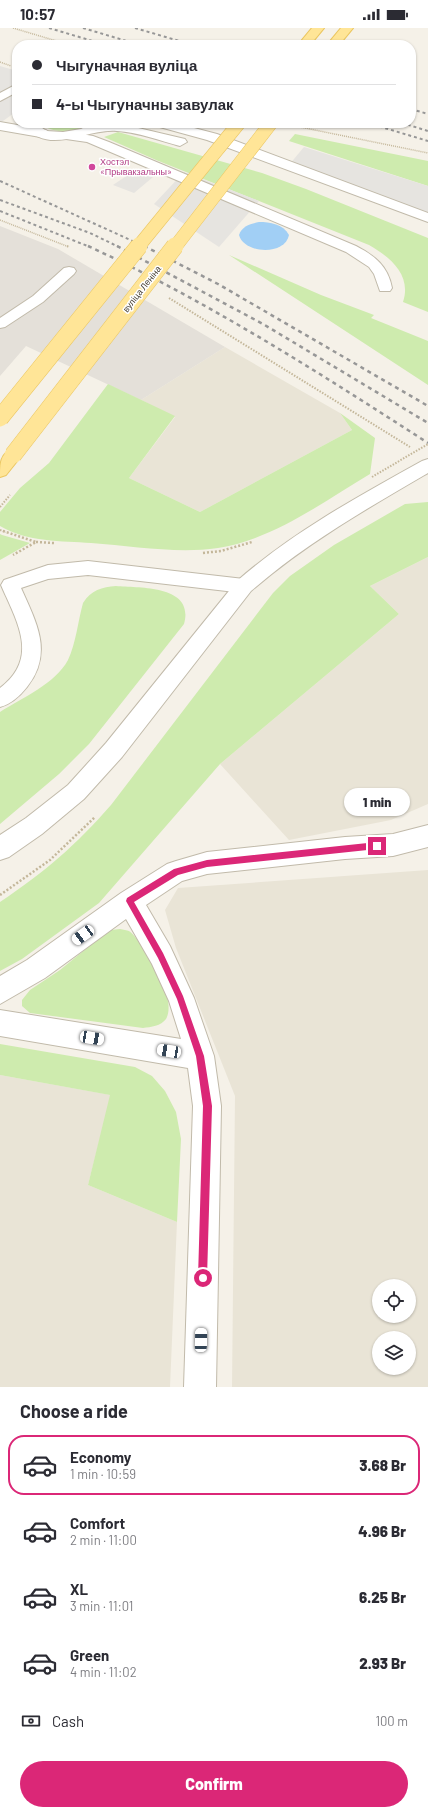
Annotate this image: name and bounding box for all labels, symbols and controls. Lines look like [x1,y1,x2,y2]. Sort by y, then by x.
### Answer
text: 10:57 [20,5,55,23]
text: Чыгуначная вуліца [56,56,197,74]
text: 4-ы Чыгуначны завулак [56,95,234,113]
place label: Хостэл «Прывакзальны» [100,156,172,177]
marker: Хостэл «Прывакзальны» [87,162,97,172]
street label: вуліца Леніна [120,263,163,314]
callout: 1 min [344,788,410,816]
text: 1 min [363,794,391,810]
route end [368,837,386,855]
car [70,923,96,947]
car [79,1030,105,1046]
car [156,1043,182,1059]
route start [194,1269,212,1287]
map controls [372,1279,416,1375]
button: locate [372,1279,416,1323]
car [195,1328,207,1352]
button: layers [372,1331,416,1375]
text: Choose a ride [20,1400,128,1422]
icon: car [22,1447,58,1483]
text: Economy [70,1448,131,1466]
text: 3.68 Br [359,1456,406,1474]
text: 1 min · 10:59 [70,1466,136,1482]
icon: car [22,1513,58,1549]
text: Comfort [70,1514,125,1532]
text: 4.96 Br [358,1522,406,1540]
text: 2 min · 11:00 [70,1532,137,1548]
icon: car [22,1579,58,1615]
text: XL [70,1580,88,1598]
text: 6.25 Br [359,1588,406,1606]
text: 3 min · 11:01 [70,1598,133,1614]
icon: car [22,1645,58,1681]
text: Green [70,1646,109,1664]
text: 2.93 Br [359,1654,406,1672]
text: 4 min · 11:02 [70,1664,137,1680]
icon: cash [20,1710,42,1732]
text: Cash [52,1712,84,1730]
text: 100 m [375,1713,408,1729]
button: Confirm [20,1761,408,1807]

